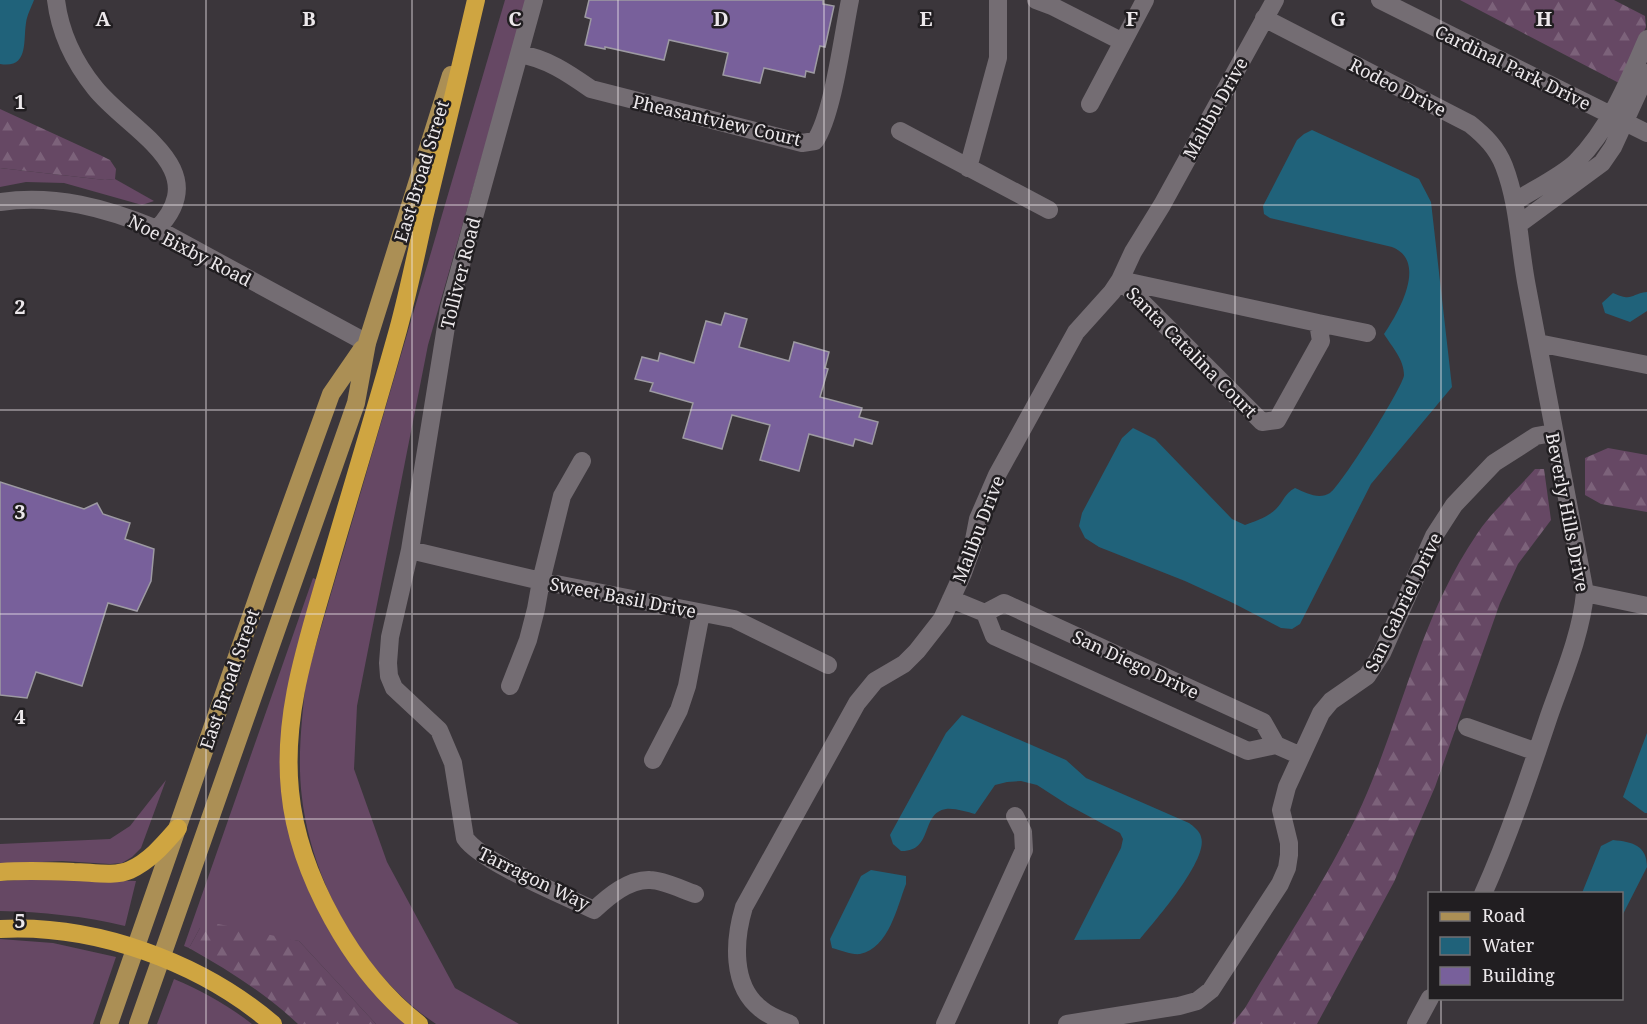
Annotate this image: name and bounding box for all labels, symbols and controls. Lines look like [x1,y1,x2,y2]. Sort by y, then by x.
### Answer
text: A [95,5,111,32]
text: B [302,5,316,32]
text: C [508,5,522,32]
text: D [713,5,729,32]
text: E [919,5,933,32]
text: F [1126,5,1138,32]
text: G [1330,5,1346,32]
text: H [1536,5,1552,32]
street label: Cardinal Park Drive [1431,19,1595,115]
street label: Rodeo Drive [1346,52,1450,122]
street label: Malibu Drive [1177,53,1253,163]
text: 1 [14,88,26,115]
street label: Pheasantview Court [631,89,803,151]
street label: East Broad Street [388,97,454,245]
street label: Noe Bixby Road [124,209,256,291]
street label: Tolliver Road [435,215,485,331]
street label: Santa Catalina Court [1121,281,1263,423]
text: 2 [14,293,26,320]
street label: Beverly Hills Drive [1541,430,1595,594]
street label: Malibu Drive [947,472,1009,586]
text: 3 [14,498,26,525]
street label: San Gabriel Drive [1359,529,1447,675]
street label: Sweet Basil Drive [548,571,698,623]
street label: East Broad Street [194,606,264,752]
street label: San Diego Drive [1069,624,1203,704]
text: 4 [14,703,26,730]
street label: Tarragon Way [474,841,594,916]
legend [1428,892,1623,1000]
text: Road [1482,903,1525,927]
text: 5 [14,907,26,934]
text: Water [1482,933,1535,957]
text: Building [1482,963,1555,987]

